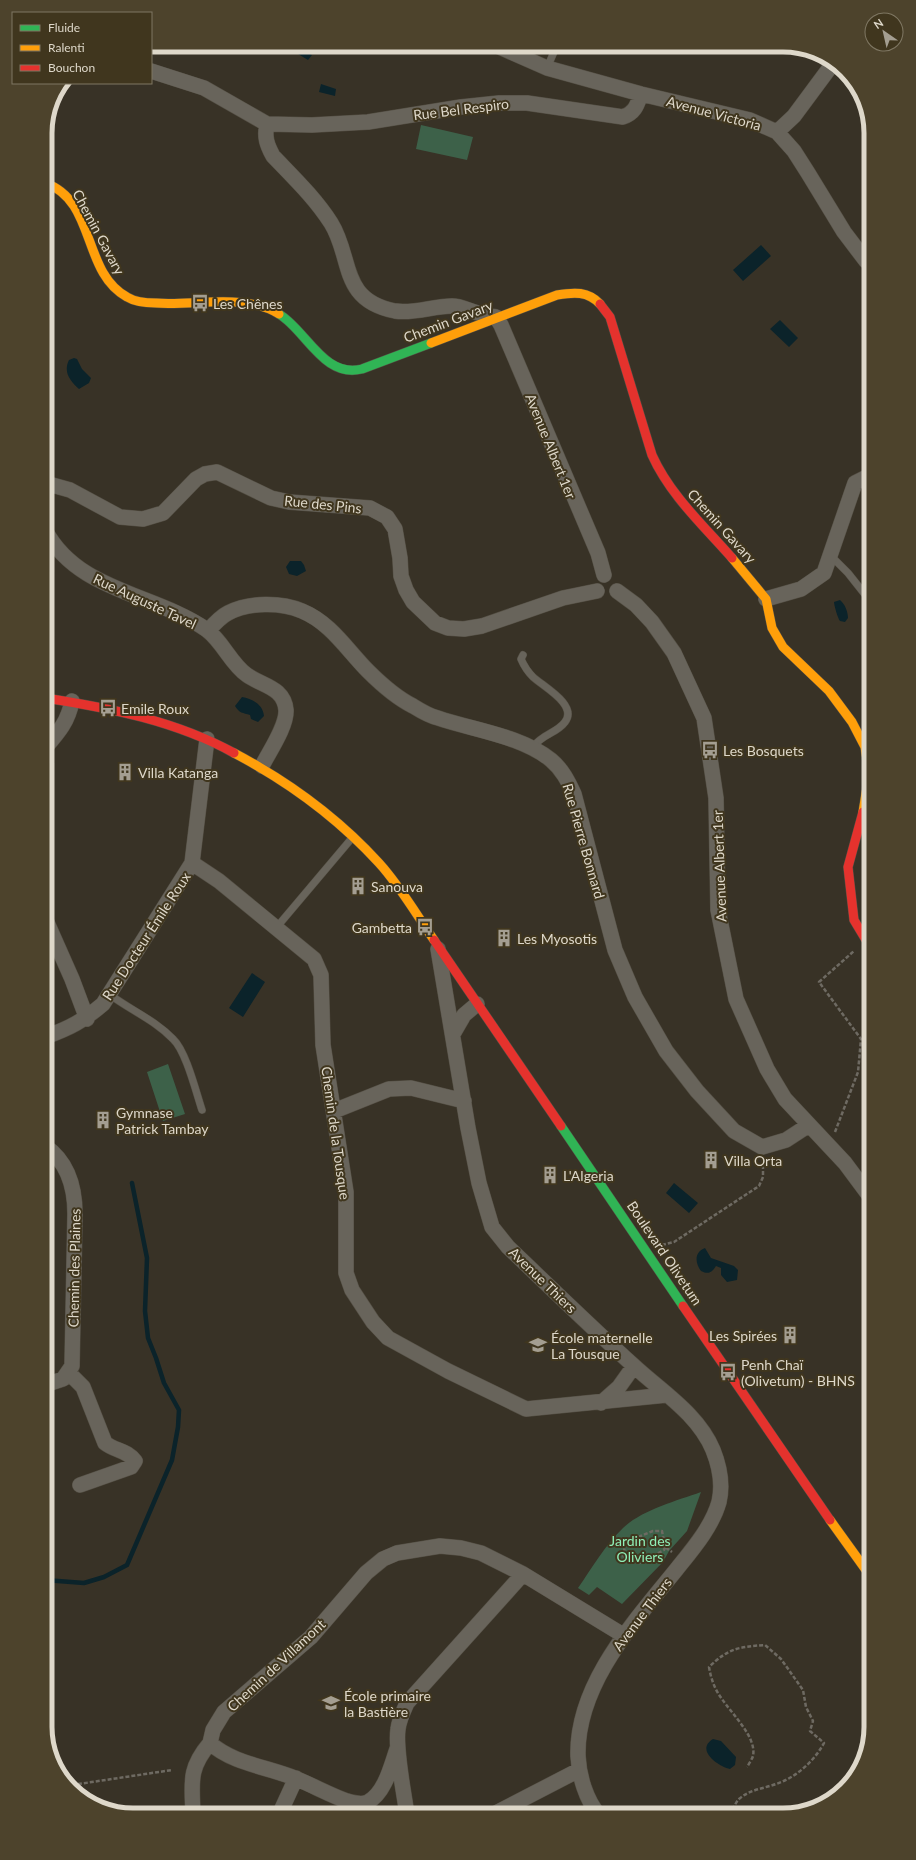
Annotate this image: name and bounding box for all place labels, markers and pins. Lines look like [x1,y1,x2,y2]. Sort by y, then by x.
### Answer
bus stop icon: Les Chênes [190,293,210,313]
place label: Les Chênes [213,295,283,312]
bus stop icon: Emile Roux [98,698,118,718]
place label: Emile Roux [121,700,189,717]
bus stop icon: Les Bosquets [700,740,720,760]
place label: Les Bosquets [723,742,804,759]
building icon: Villa Katanga [115,762,135,782]
place label: Villa Katanga [138,764,218,781]
building icon: Sanouva [348,876,368,896]
place label: Sanouva [371,878,423,895]
bus stop icon: Gambetta [415,917,435,937]
place label: Gambetta [352,919,412,936]
building icon: Les Myosotis [494,928,514,948]
place label: Les Myosotis [517,930,597,947]
place label: Gymnase Patrick Tambay [116,1104,209,1137]
building icon: Gymnase Patrick Tambay [93,1110,113,1130]
building icon: Villa Orta [701,1150,721,1170]
place label: Villa Orta [724,1152,782,1169]
building icon: L'Algeria [540,1165,560,1185]
place label: L'Algeria [563,1167,614,1184]
building icon: Les Spirées [780,1325,800,1345]
place label: Les Spirées [709,1327,777,1344]
place label: École maternelle La Tousque [551,1329,653,1362]
school or university icon: École maternelle La Tousque [528,1335,548,1355]
place label: Penh Chaï (Olivetum) - BHNS [741,1356,855,1389]
bus stop icon: Penh Chaï (Olivetum) - BHNS [718,1362,738,1382]
place label: École primaire la Bastière [344,1687,431,1720]
school or university icon: École primaire la Bastière [321,1693,341,1713]

